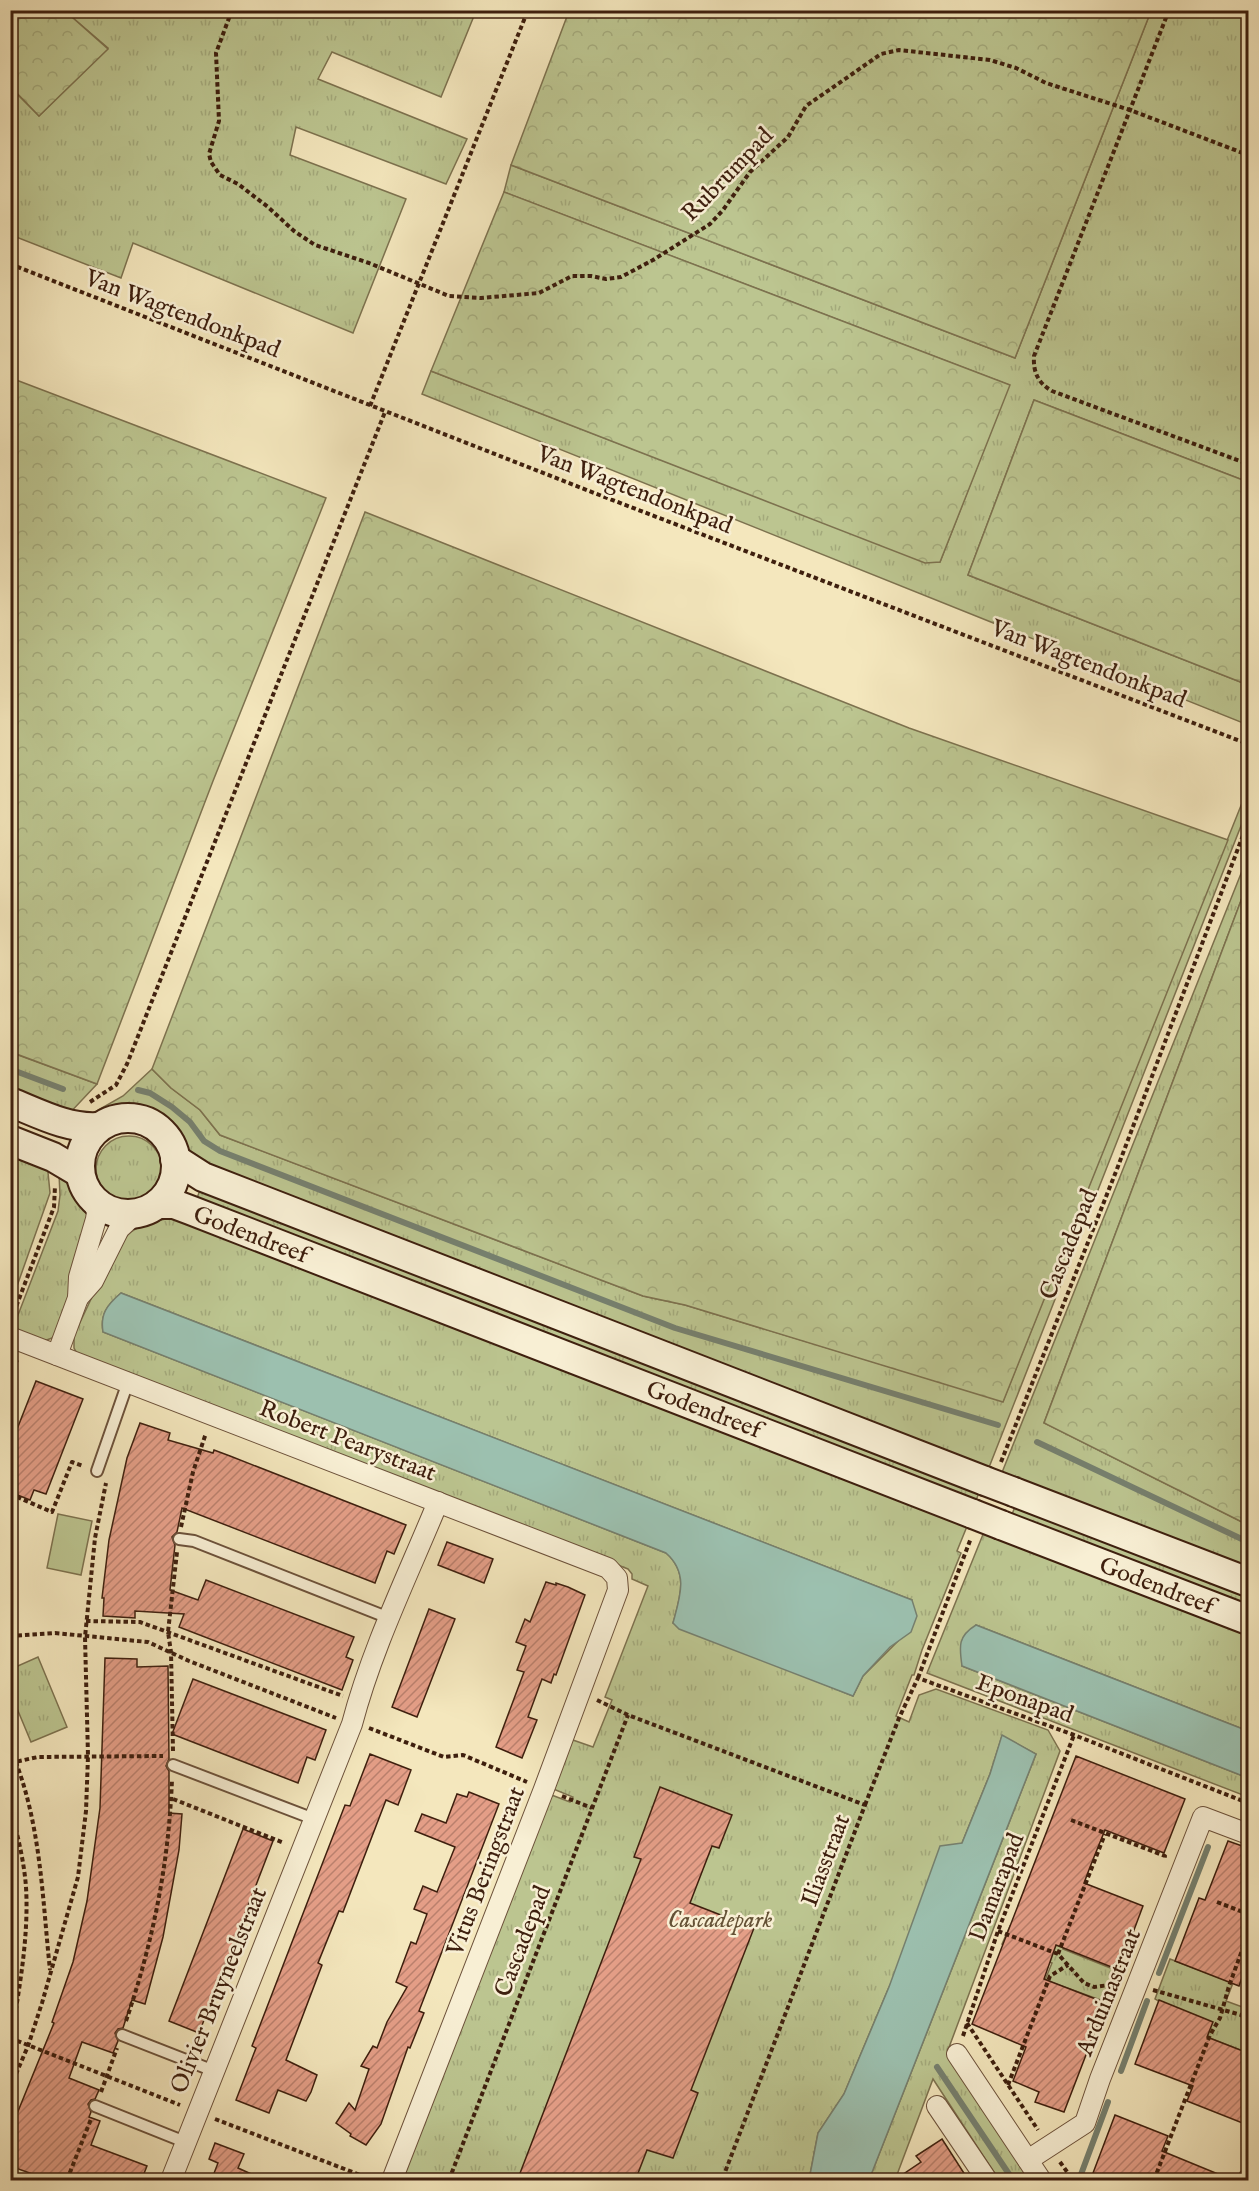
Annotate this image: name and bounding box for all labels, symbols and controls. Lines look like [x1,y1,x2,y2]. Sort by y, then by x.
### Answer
street label: Rubrumpad [675,121,781,229]
street label: Van Wagtendonkpad [79,262,285,366]
street label: Van Wagtendonkpad [531,438,737,542]
street label: Van Wagtendonkpad [985,612,1191,716]
street label: Cascadepad [1033,1185,1106,1304]
street label: Godendreef [188,1199,316,1273]
street label: Godendreef [641,1374,769,1448]
street label: Robert Pearystraat [254,1393,440,1489]
street label: Godendreef [1094,1550,1222,1624]
street label: Eponapad [971,1667,1078,1731]
street label: Vitus Beringstraat [440,1783,533,1961]
street label: Iliasstraat [795,1810,858,1911]
street label: Damarapad [963,1829,1032,1946]
street label: Cascadepad [488,1881,559,2002]
street label: Olivier Bruyneelstraat [164,1883,275,2098]
park label: Cascadepark [668,1905,773,1936]
street label: Arduinastraat [1069,1924,1149,2062]

